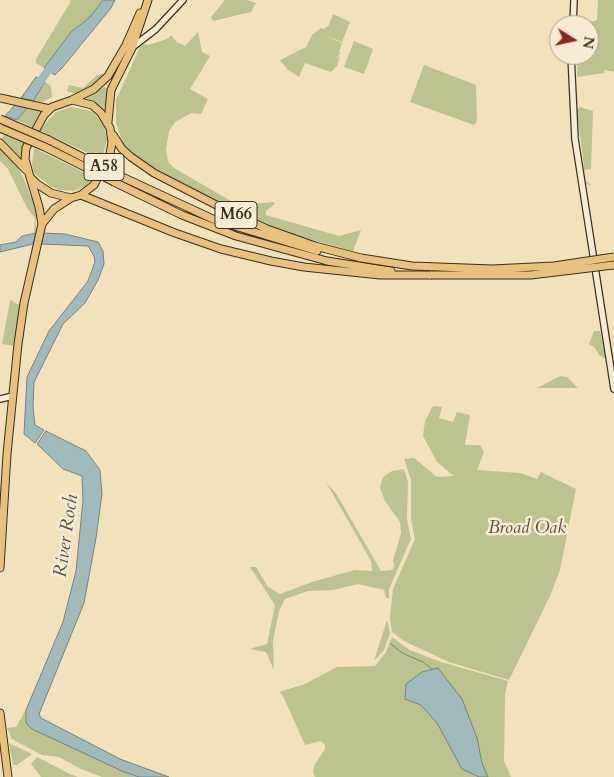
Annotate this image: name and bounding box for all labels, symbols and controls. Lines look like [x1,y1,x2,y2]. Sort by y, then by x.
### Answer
north arrow [549,15,599,65]
text: N [578,35,599,50]
road number: A58 [84,154,124,180]
road number: M66 [215,202,257,228]
water label: River Roch [50,493,84,579]
park label: Broad Oak [488,518,566,540]

